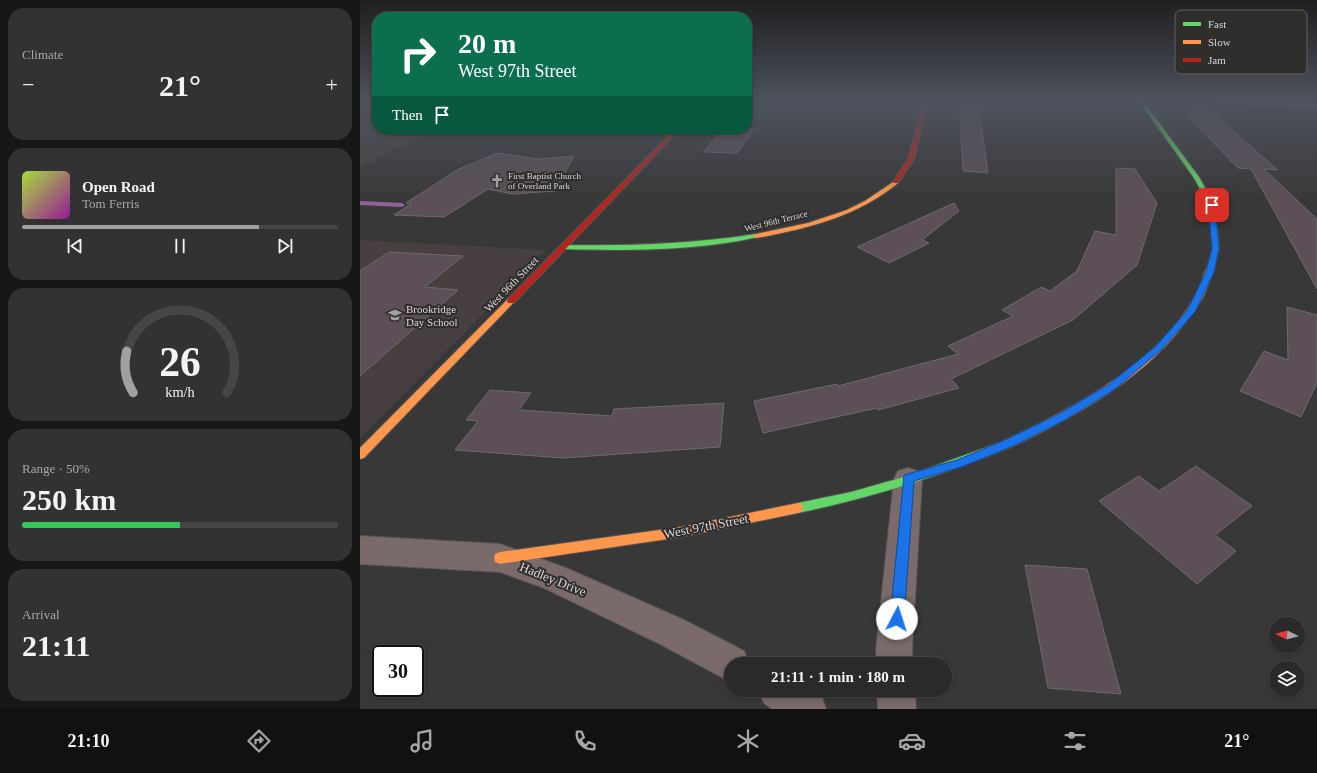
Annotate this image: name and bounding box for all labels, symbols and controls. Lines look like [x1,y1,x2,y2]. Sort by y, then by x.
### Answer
legend [1175,10,1307,74]
text: Fast [1208,18,1226,30]
icon: right [392,28,444,80]
text: 20 m [458,28,516,59]
text: Slow [1208,36,1231,48]
text: Climate [22,47,63,62]
text: Jam [1208,54,1226,66]
text: West 97th Street [458,61,577,81]
text: 21° [159,69,201,102]
text: − [22,72,34,97]
text: + [326,72,338,97]
icon: arrive [431,104,453,126]
text: Then [392,107,423,123]
place label: First Baptist Church of Overland Park [508,171,582,191]
church icon: First Baptist Church of Overland Park [489,173,505,189]
text: Open Road [82,179,155,195]
pin [1195,188,1229,222]
icon: arrive [1201,194,1223,216]
text: Tom Ferris [82,196,139,211]
street label: West 96th Terrace [743,208,809,234]
icon: previous [64,235,86,257]
icon: pause [169,235,191,257]
icon: next [274,235,296,257]
street label: West 96th Street [482,254,540,314]
place label: Brookridge Day School [406,303,458,328]
school or university icon: Brookridge Day School [387,307,403,323]
text: 26 [159,338,201,384]
text: km/h [165,383,195,399]
text: Range · 50% [22,461,90,476]
text: 250 km [22,483,116,516]
street label: West 97th Street [663,510,750,542]
street label: Hadley Drive [518,559,589,599]
position arrow [876,598,918,640]
text: Arrival [22,607,60,622]
north arrow [1269,617,1305,653]
map controls [1269,617,1305,697]
text: 21:11 [22,629,90,662]
speed limit sign: 30 [372,645,424,697]
button: layers [1269,661,1305,697]
text: 21:11 · 1 min · 180 m [771,669,905,685]
icon: directions [245,727,273,755]
icon: music [408,727,436,755]
icon: phone [571,727,599,755]
icon: climate [734,727,762,755]
icon: car [898,727,926,755]
icon: filters [1061,727,1089,755]
text: 21:10 [68,731,110,751]
text: 21° [1224,731,1249,751]

